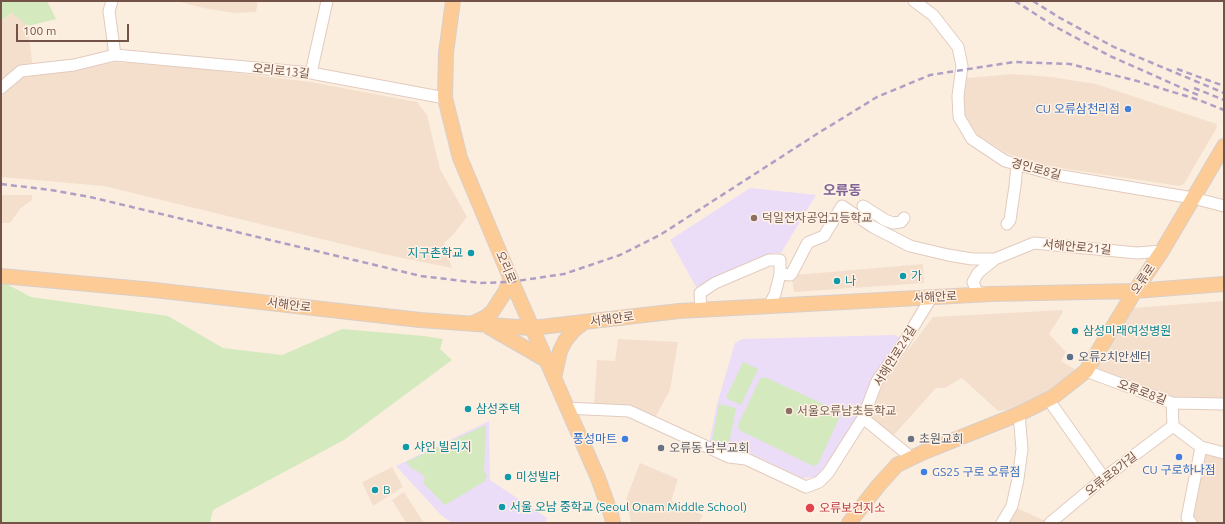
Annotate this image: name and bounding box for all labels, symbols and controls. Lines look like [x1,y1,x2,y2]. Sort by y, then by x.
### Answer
scale bar [18,16,131,42]
text: 100 m [23,24,56,37]
street label: 오리로13길 [252,61,310,81]
place label: CU 오류삼천리점 [1035,102,1120,116]
marker: CU 오류삼천리점 [1123,104,1133,114]
street label: 경인로8길 [1010,155,1062,183]
district label: 오류동 [823,182,861,198]
place label: 덕일전자공업고등학교 [762,211,872,225]
marker: 덕일전자공업고등학교 [749,213,759,223]
street label: 서해안로21길 [1042,237,1112,257]
place label: 지구촌학교 [408,246,463,260]
marker: 지구촌학교 [466,248,476,258]
street label: 오리로 [493,249,519,285]
street label: 오류로 [1128,261,1158,297]
place label: 가 [911,269,922,283]
marker: 가 [898,271,908,281]
place label: 나 [845,274,856,288]
marker: 나 [832,276,842,286]
street label: 서해안로 [913,289,957,305]
street label: 서해안로 [266,295,312,315]
street label: 서해안로 [589,309,635,329]
street label: 서해안로24길 [871,323,919,389]
place label: 삼성미래여성병원 [1083,324,1171,338]
marker: 삼성미래여성병원 [1070,326,1080,336]
place label: 오류2치안센터 [1078,350,1151,364]
marker: 오류2치안센터 [1065,352,1075,362]
street label: 오류로8길 [1116,377,1168,407]
place label: 삼성주택 [476,402,520,416]
marker: 삼성주택 [463,404,473,414]
place label: 서울오류남초등학교 [797,404,896,418]
marker: 서울오류남초등학교 [784,406,794,416]
place label: 풍성마트 [573,432,617,446]
place label: 초원교회 [919,432,963,446]
marker: 풍성마트 [620,434,630,444]
marker: 초원교회 [906,434,916,444]
place label: 샤인 빌리지 [414,440,472,454]
place label: 오류동 남부교회 [669,441,749,455]
marker: 샤인 빌리지 [401,442,411,452]
marker: 오류동 남부교회 [656,443,666,453]
street label: 오류로8가길 [1082,449,1140,499]
marker: CU 구로하나점 [1174,452,1184,462]
place label: CU 구로하나점 [1142,463,1216,477]
place label: GS25 구로 오류점 [932,465,1020,479]
marker: GS25 구로 오류점 [919,467,929,477]
place label: 미성빌라 [516,470,560,484]
marker: 미성빌라 [503,472,513,482]
place label: B [383,483,391,497]
marker: B [370,485,380,495]
place label: 서울 오남 중학교 (Seoul Onam Middle School) [510,500,747,514]
place label: 오류보건지소 [819,501,885,515]
marker: 서울 오남 중학교 (Seoul Onam Middle School) [497,502,507,512]
marker: 오류보건지소 [804,502,816,514]

